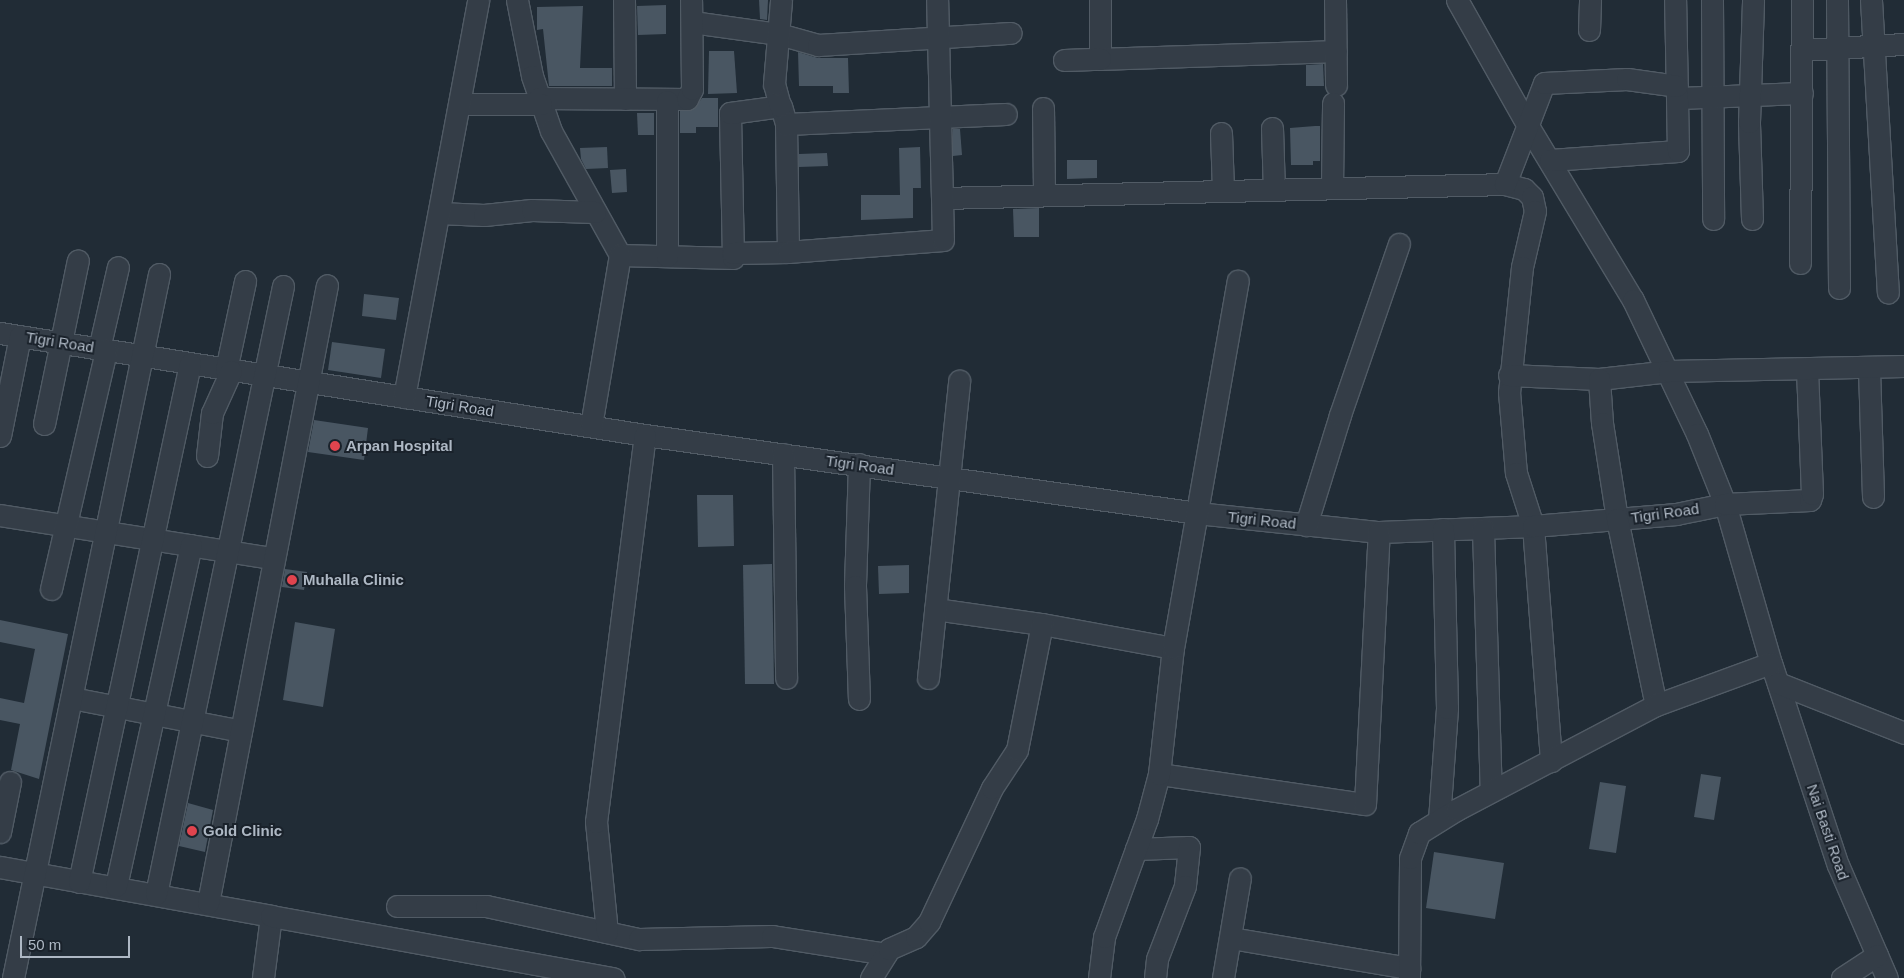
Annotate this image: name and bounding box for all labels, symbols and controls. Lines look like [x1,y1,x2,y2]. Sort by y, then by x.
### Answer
street label: Tigri Road [25,328,95,356]
street label: Tigri Road [425,392,495,420]
place label: Arpan Hospital [346,437,453,455]
marker: Arpan Hospital [328,439,342,453]
street label: Tigri Road [825,451,895,479]
street label: Tigri Road [1630,499,1700,527]
street label: Tigri Road [1227,507,1297,533]
place label: Muhalla Clinic [303,571,404,589]
marker: Muhalla Clinic [285,573,299,587]
street label: Nai Basti Road [1803,782,1853,882]
place label: Gold Clinic [203,822,282,840]
marker: Gold Clinic [185,824,199,838]
scale bar [22,926,132,958]
text: 50 m [28,936,61,953]

